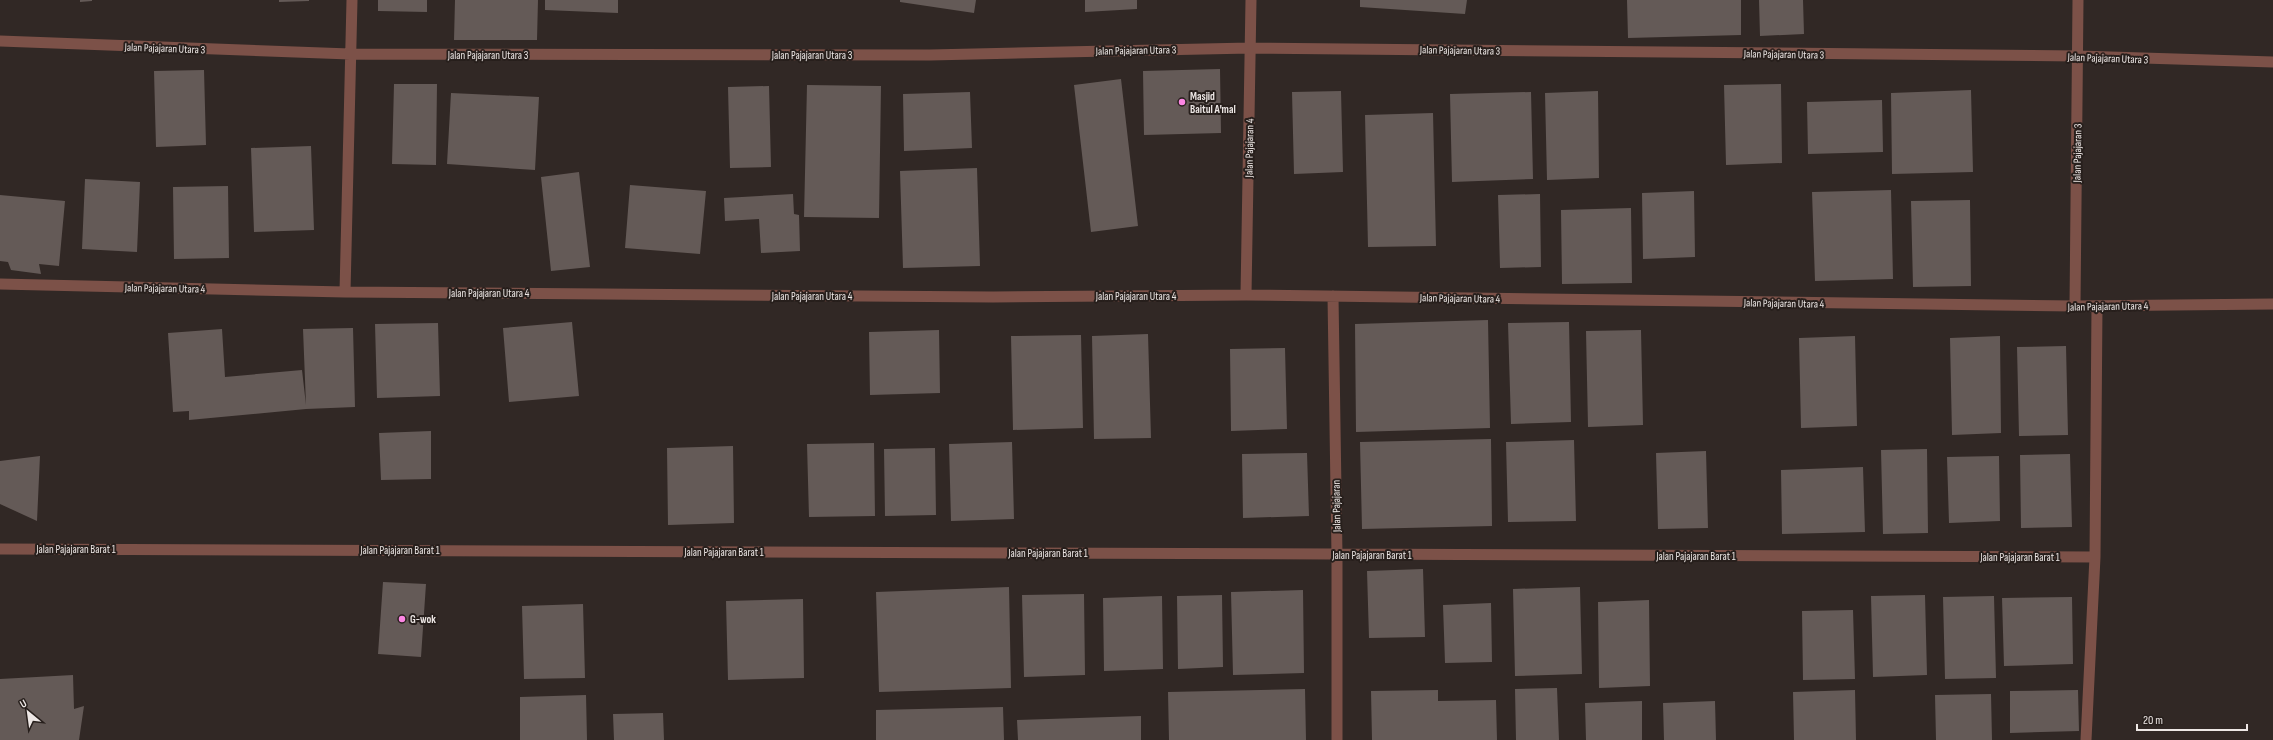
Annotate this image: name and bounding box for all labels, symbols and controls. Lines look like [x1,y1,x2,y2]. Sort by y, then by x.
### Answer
street label: Jalan Pajajaran Utara 3 [123,41,206,56]
street label: Jalan Pajajaran Utara 3 [1095,43,1177,58]
street label: Jalan Pajajaran Utara 3 [1419,43,1501,58]
street label: Jalan Pajajaran Utara 3 [1743,47,1825,62]
street label: Jalan Pajajaran Utara 3 [447,49,529,62]
street label: Jalan Pajajaran Utara 3 [771,49,853,62]
street label: Jalan Pajajaran Utara 3 [2066,51,2149,66]
place label: Masjid Baitul A'mal [1190,90,1236,116]
marker: Masjid Baitul A'mal [1177,97,1187,107]
street label: Jalan Pajajaran 4 [1242,118,1257,178]
street label: Jalan Pajajaran 3 [2070,123,2085,183]
street label: Jalan Pajajaran Utara 4 [124,281,206,296]
street label: Jalan Pajajaran Utara 4 [448,287,530,300]
street label: Jalan Pajajaran Utara 4 [771,290,853,303]
street label: Jalan Pajajaran Utara 4 [1095,290,1177,303]
street label: Jalan Pajajaran Utara 4 [1419,291,1501,306]
street label: Jalan Pajajaran Utara 4 [1743,296,1825,311]
street label: Jalan Pajajaran Utara 4 [2067,299,2149,314]
street label: Jalan Pajajaran [1330,479,1343,533]
street label: Jalan Pajajaran Barat 1 [35,543,116,556]
street label: Jalan Pajajaran Barat 1 [359,544,440,557]
street label: Jalan Pajajaran Barat 1 [683,546,764,559]
street label: Jalan Pajajaran Barat 1 [1007,547,1088,560]
street label: Jalan Pajajaran Barat 1 [1331,549,1412,562]
street label: Jalan Pajajaran Barat 1 [1655,550,1736,563]
street label: Jalan Pajajaran Barat 1 [1979,551,2060,564]
place label: G-wok [410,613,436,626]
marker: G-wok [397,614,407,624]
north arrow [8,692,48,732]
text: U [18,696,29,711]
scale bar [2137,706,2247,732]
text: 20 m [2143,713,2163,728]

